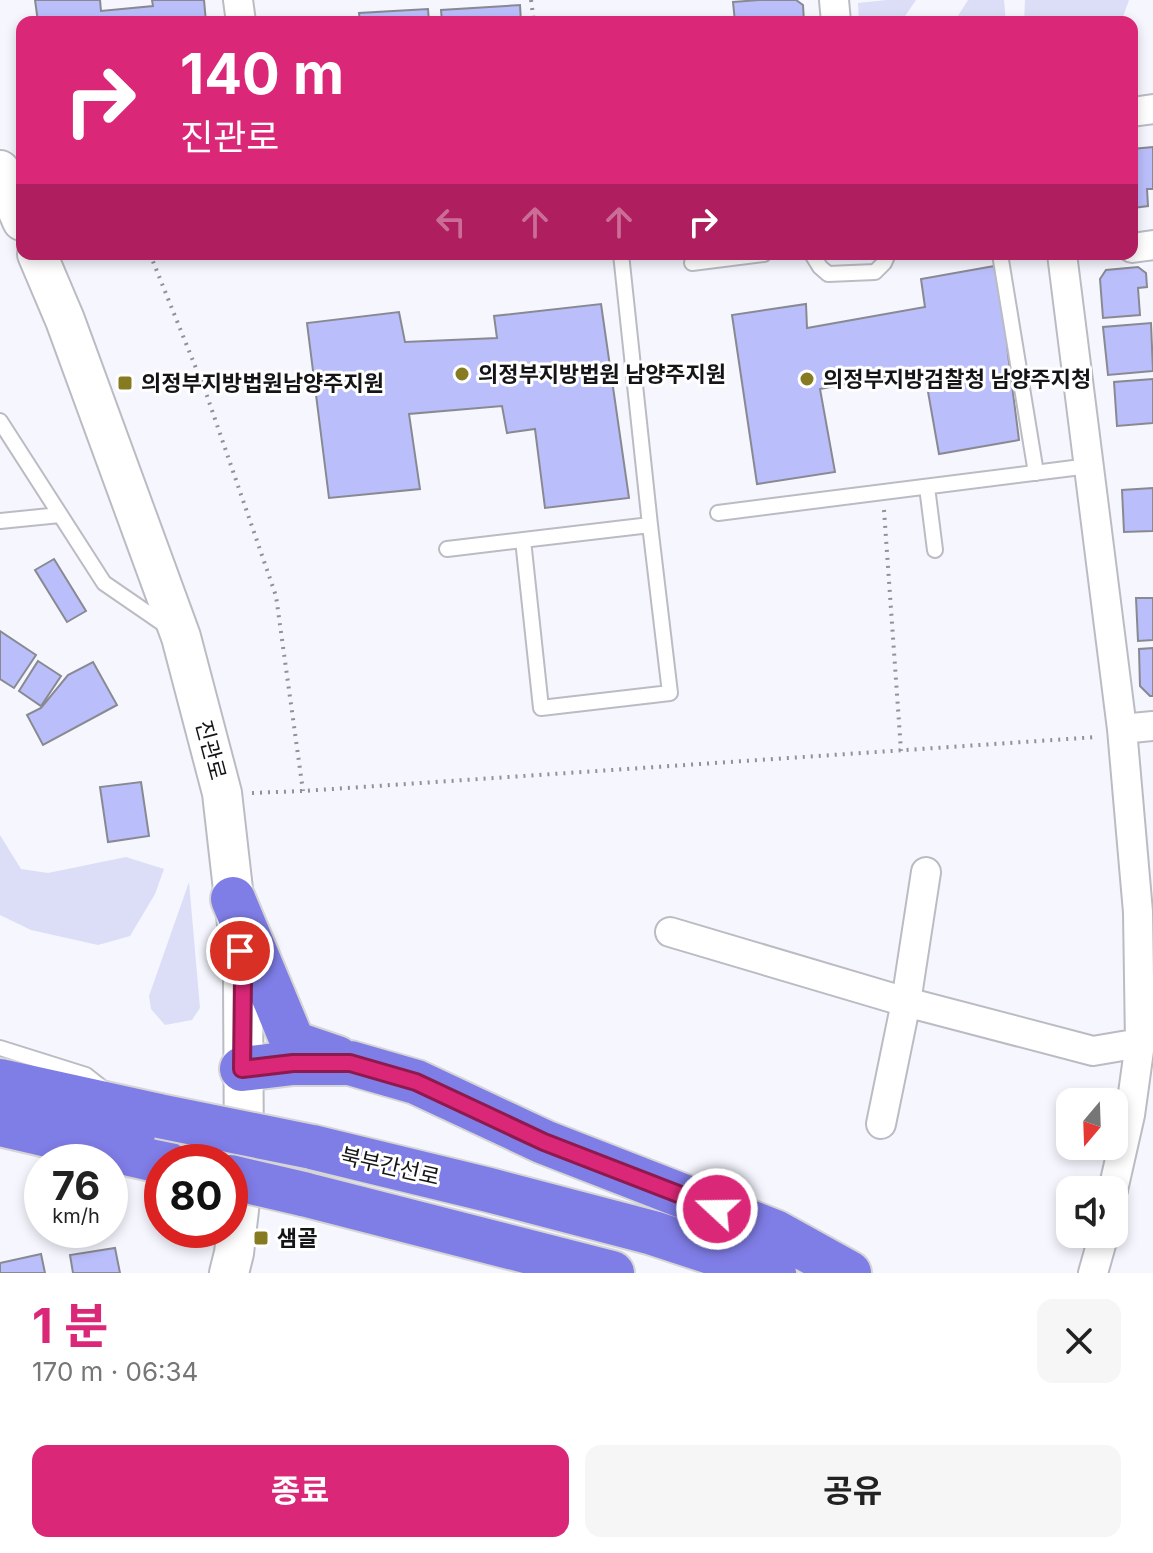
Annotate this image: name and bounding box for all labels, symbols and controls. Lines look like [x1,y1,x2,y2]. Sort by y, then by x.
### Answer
text: 140 m [180,40,344,108]
icon: right [48,48,152,152]
text: 진관로 [180,115,279,159]
icon: left [429,200,473,244]
icon: ahead [513,200,557,244]
icon: ahead [597,200,641,244]
icon: right [681,200,725,244]
place label: 의정부지방법원 남양주지원 [478,361,726,387]
marker: 의정부지방법원 남양주지원 [453,365,471,383]
place label: 의정부지방검찰청 남양주지청 [823,366,1091,392]
place label: 의정부지방법원남양주지원 [141,370,384,396]
marker: 의정부지방검찰청 남양주지청 [798,370,816,388]
marker: 의정부지방법원남양주지원 [116,374,134,392]
street label: 진관로 [191,717,231,783]
pin [206,917,274,985]
icon: arrive [218,929,262,973]
north arrow [1056,1088,1128,1160]
map controls [1056,1088,1128,1248]
street label: 북부간선로 [338,1142,442,1190]
speed limit sign: 80 [144,1144,248,1248]
text: 76 [52,1161,100,1210]
position arrow [675,1167,759,1251]
button: sound [1056,1176,1128,1248]
text: km/h [52,1204,100,1228]
place label: 샘골 [277,1225,317,1251]
marker: 샘골 [252,1229,270,1247]
text: 1 분 [32,1296,108,1355]
button: close [1037,1299,1121,1383]
text: 170 m · 06:34 [32,1356,198,1387]
button: 종료 [32,1445,569,1537]
button: 공유 [585,1445,1121,1537]

